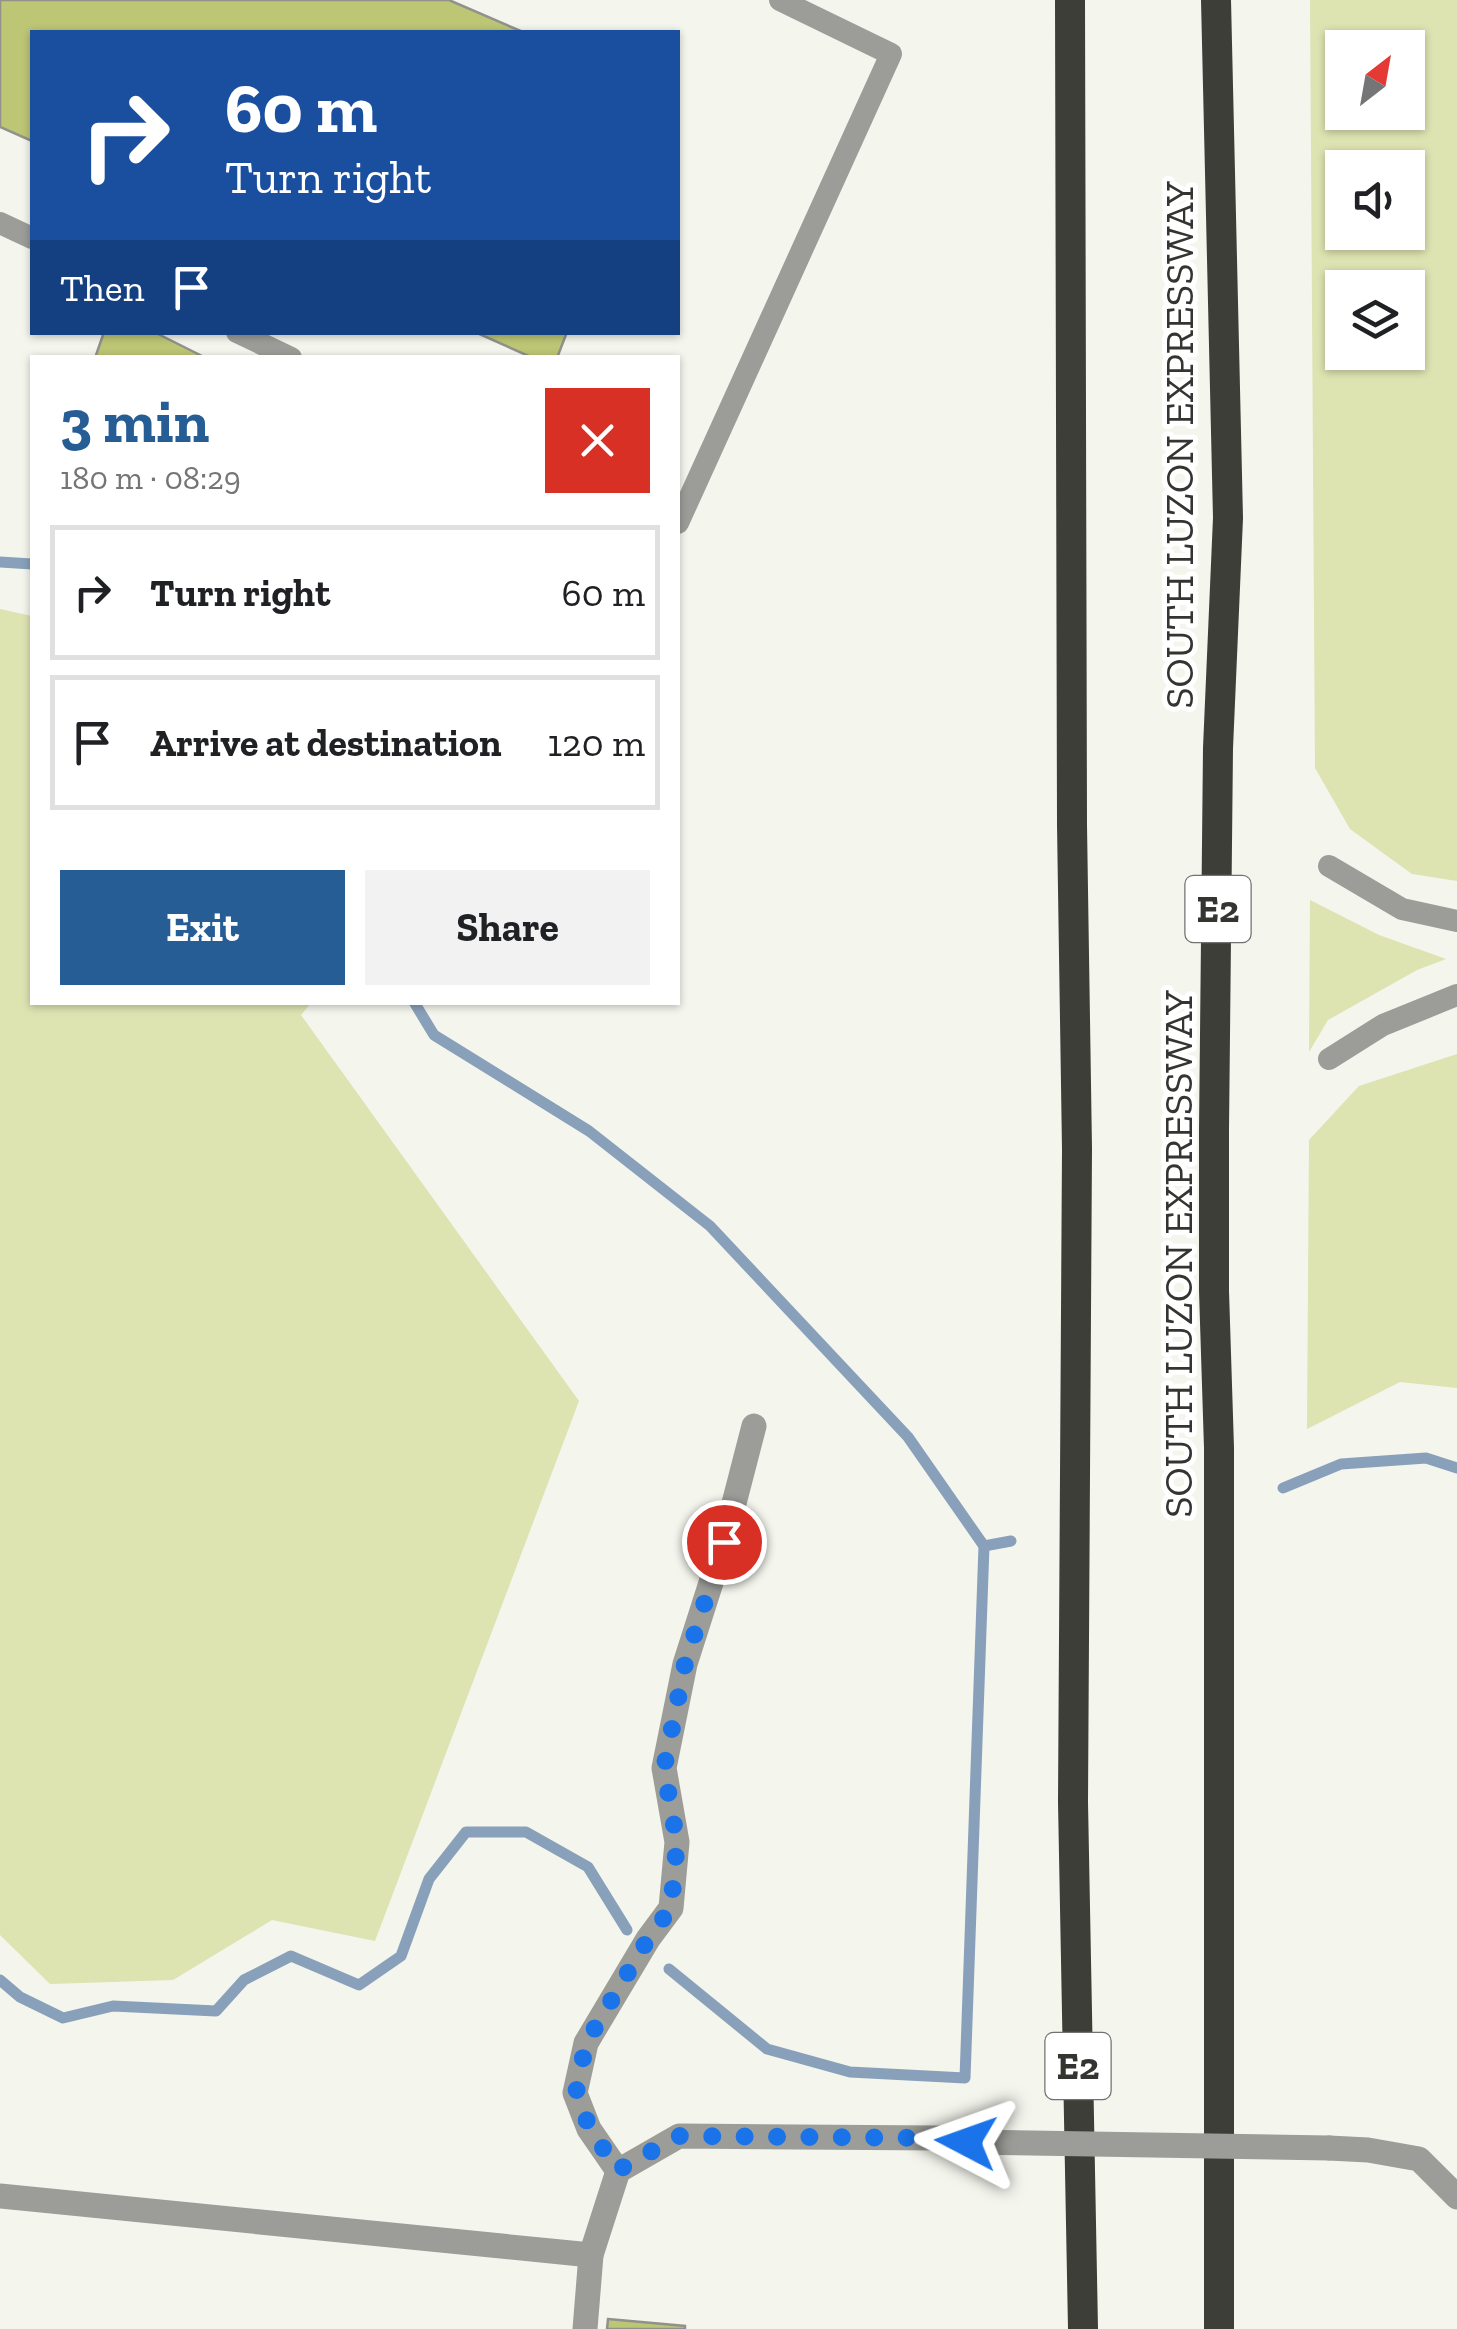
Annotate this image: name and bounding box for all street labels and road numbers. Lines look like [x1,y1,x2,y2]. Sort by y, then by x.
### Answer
street label: SOUTH LUZON EXPRESSWAY [1155,181,1203,709]
road number: E2 [1186,876,1250,942]
street label: SOUTH LUZON EXPRESSWAY [1154,990,1202,1518]
road number: E2 [1046,2033,1110,2099]

